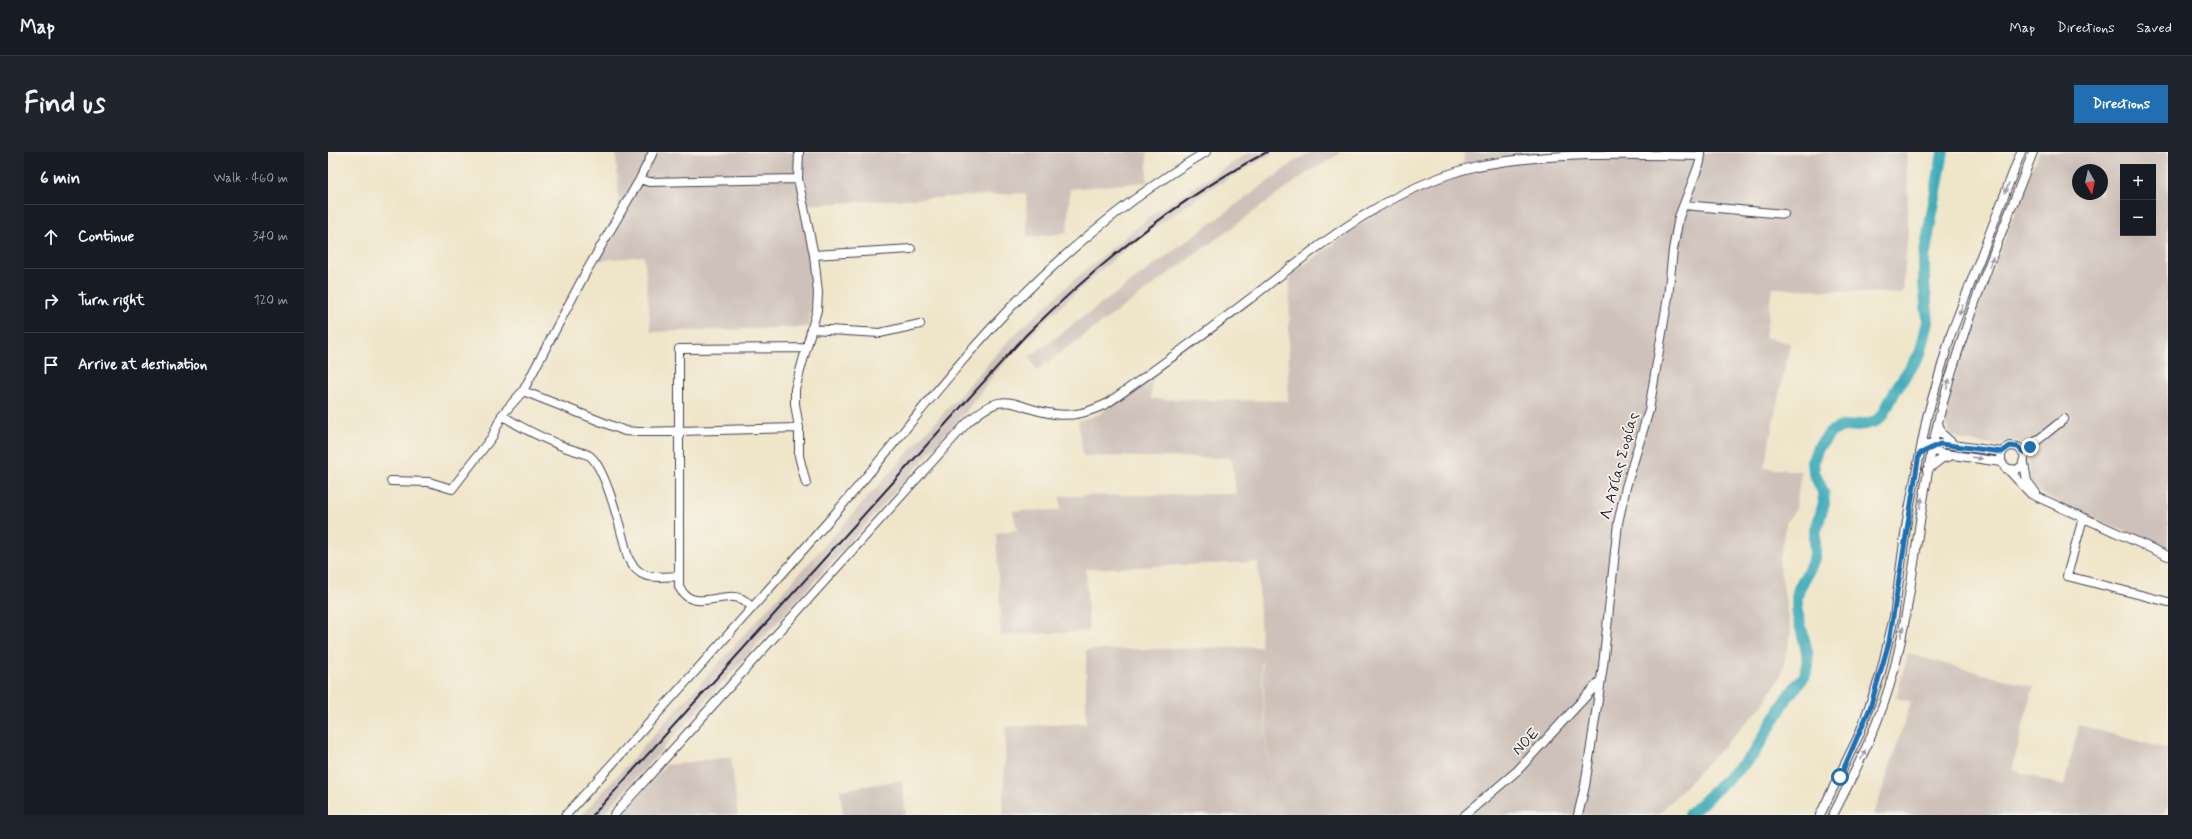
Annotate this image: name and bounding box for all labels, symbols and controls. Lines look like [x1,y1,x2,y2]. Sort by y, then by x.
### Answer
text: Map [20,15,55,40]
text: Map [2009,19,2035,37]
text: Directions [2057,19,2115,37]
text: Saved [2137,19,2172,37]
button: Directions [2074,85,2168,123]
text: Find us [24,86,105,123]
north arrow [2072,164,2108,200]
map controls [2120,164,2156,236]
button: + [2120,164,2156,200]
text: 6 min [40,167,80,189]
text: Walk · 460 m [213,170,288,187]
one-way arrow [2004,183,2010,195]
button: − [2120,200,2156,236]
icon: ahead [40,226,62,248]
text: Continue [78,227,134,247]
text: 340 m [253,228,288,245]
one-way arrow [1988,256,1994,267]
icon: right [40,290,62,312]
text: Turn right [78,291,145,311]
text: 120 m [254,292,288,309]
one-way arrow [1957,304,1963,316]
icon: arrive [40,354,62,376]
text: Arrive at destination [78,355,207,375]
one-way arrow [1945,378,1951,390]
street label: Λ. Αγίας Σοφίας [1596,410,1644,522]
route end [2021,438,2039,456]
one-way arrow [1971,455,1983,461]
one-way arrow [1919,497,1925,509]
one-way arrow [1900,626,1906,638]
street label: NOE [1508,724,1544,760]
one-way arrow [1860,749,1866,761]
route start [1831,768,1849,786]

